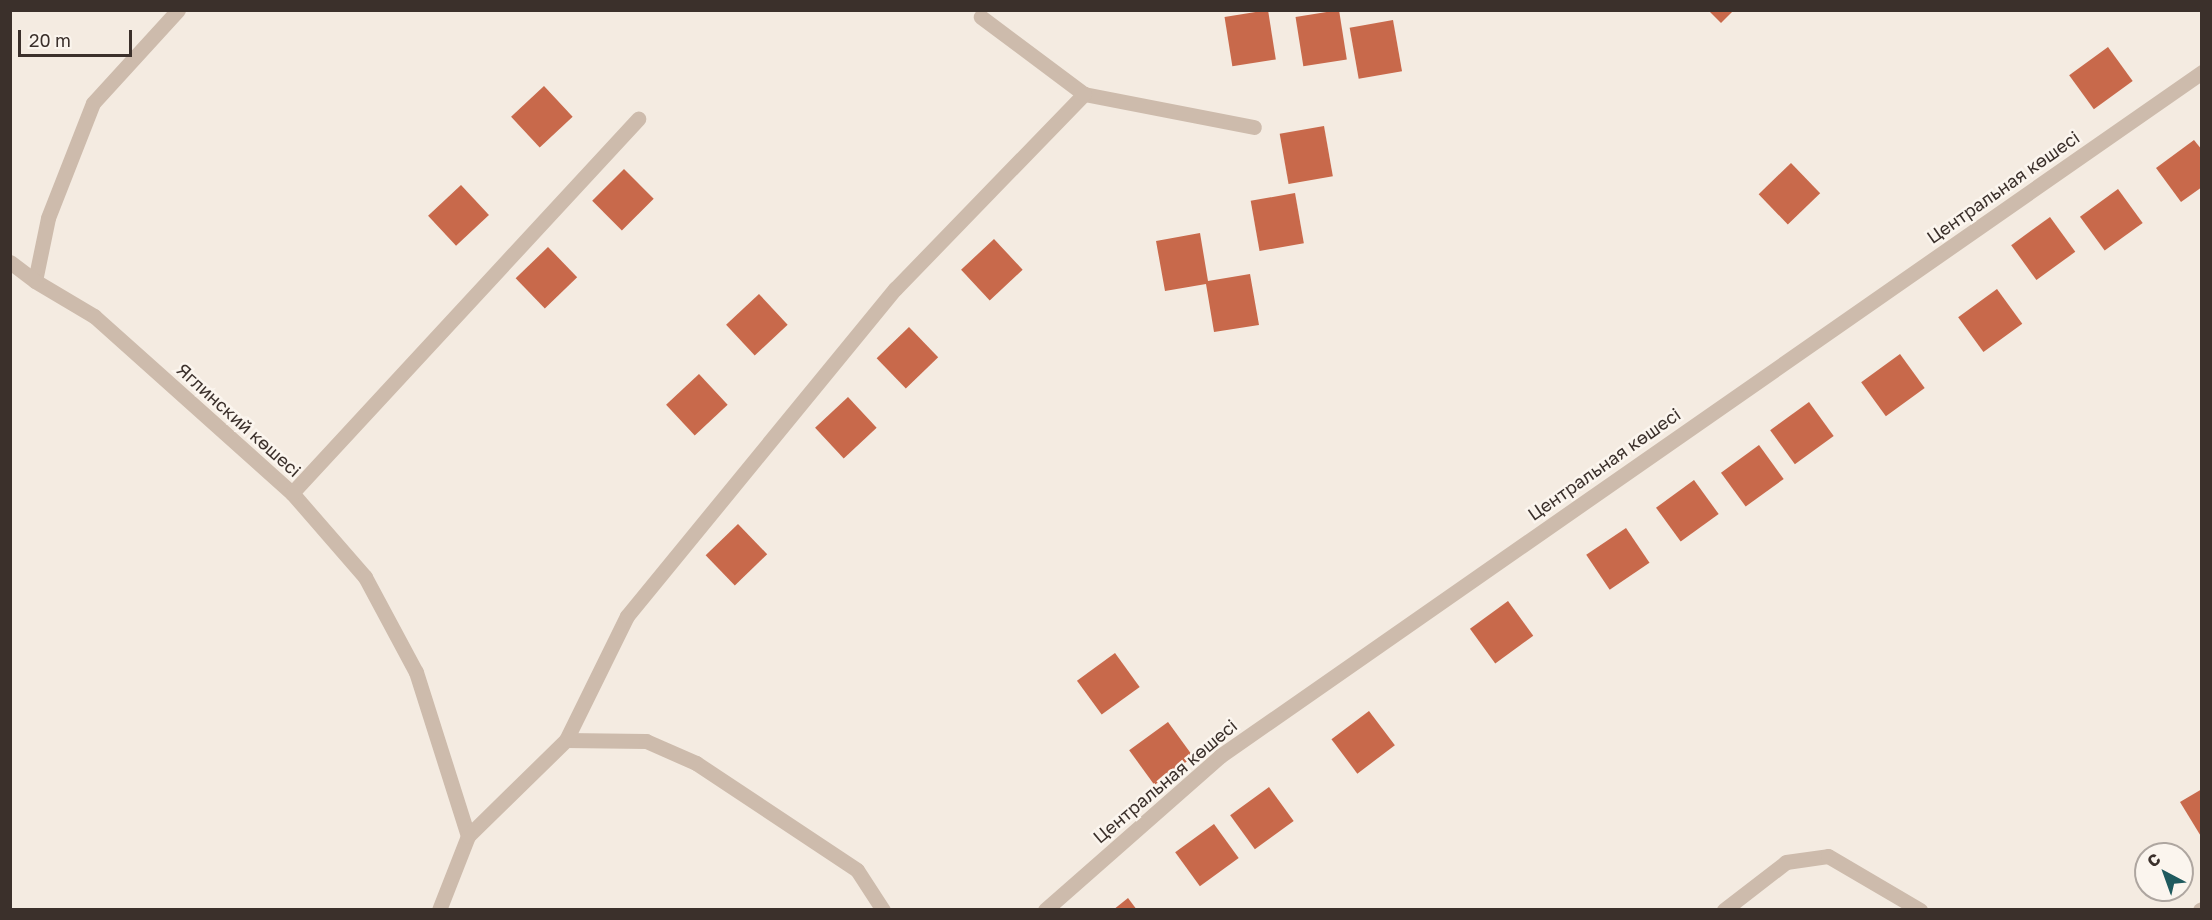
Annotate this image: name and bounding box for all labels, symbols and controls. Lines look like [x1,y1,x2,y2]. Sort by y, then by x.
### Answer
scale bar [21,18,135,56]
text: 20 m [29,29,71,51]
street label: Центральная көшесі [1923,126,2083,248]
street label: Яглинский көшесі [173,359,305,481]
street label: Центральная көшесі [1524,403,1684,525]
street label: Центральная көшесі [1089,714,1241,848]
north arrow [2134,842,2194,902]
text: С [2143,849,2164,871]

